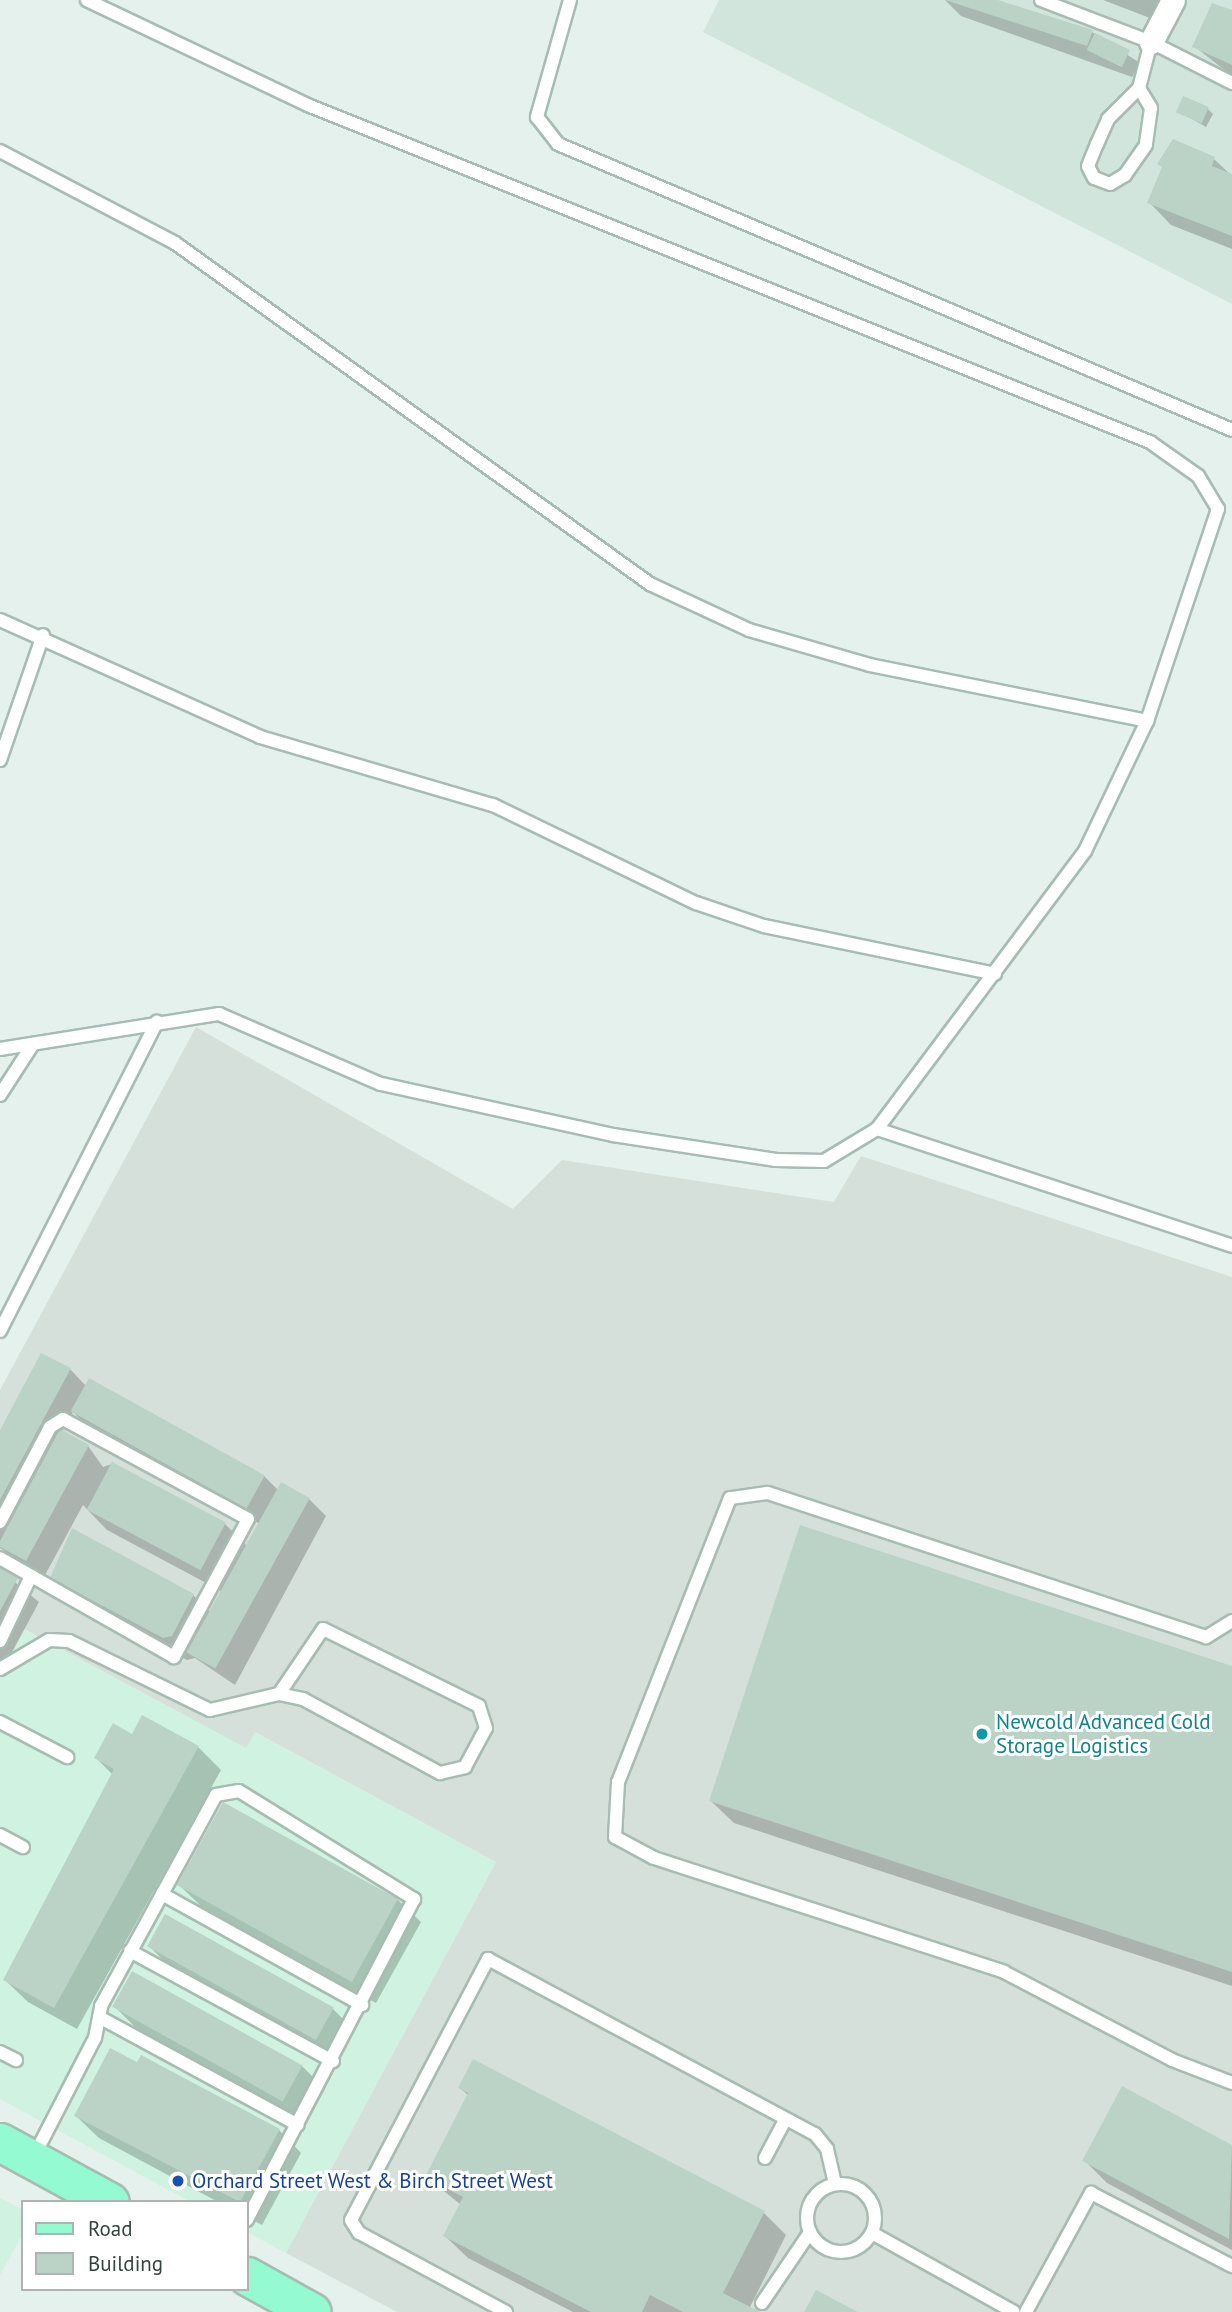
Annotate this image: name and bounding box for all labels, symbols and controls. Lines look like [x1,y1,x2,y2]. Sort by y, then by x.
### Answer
place label: Newcold Advanced Cold Storage Logistics [996,1709,1211,1759]
marker: Newcold Advanced Cold Storage Logistics [974,1726,990,1742]
place label: Orchard Street West & Birch Street West [192,2168,554,2194]
marker: Orchard Street West & Birch Street West [170,2173,186,2189]
legend [21,2200,248,2291]
text: Road [88,2215,132,2242]
text: Building [88,2250,163,2277]

